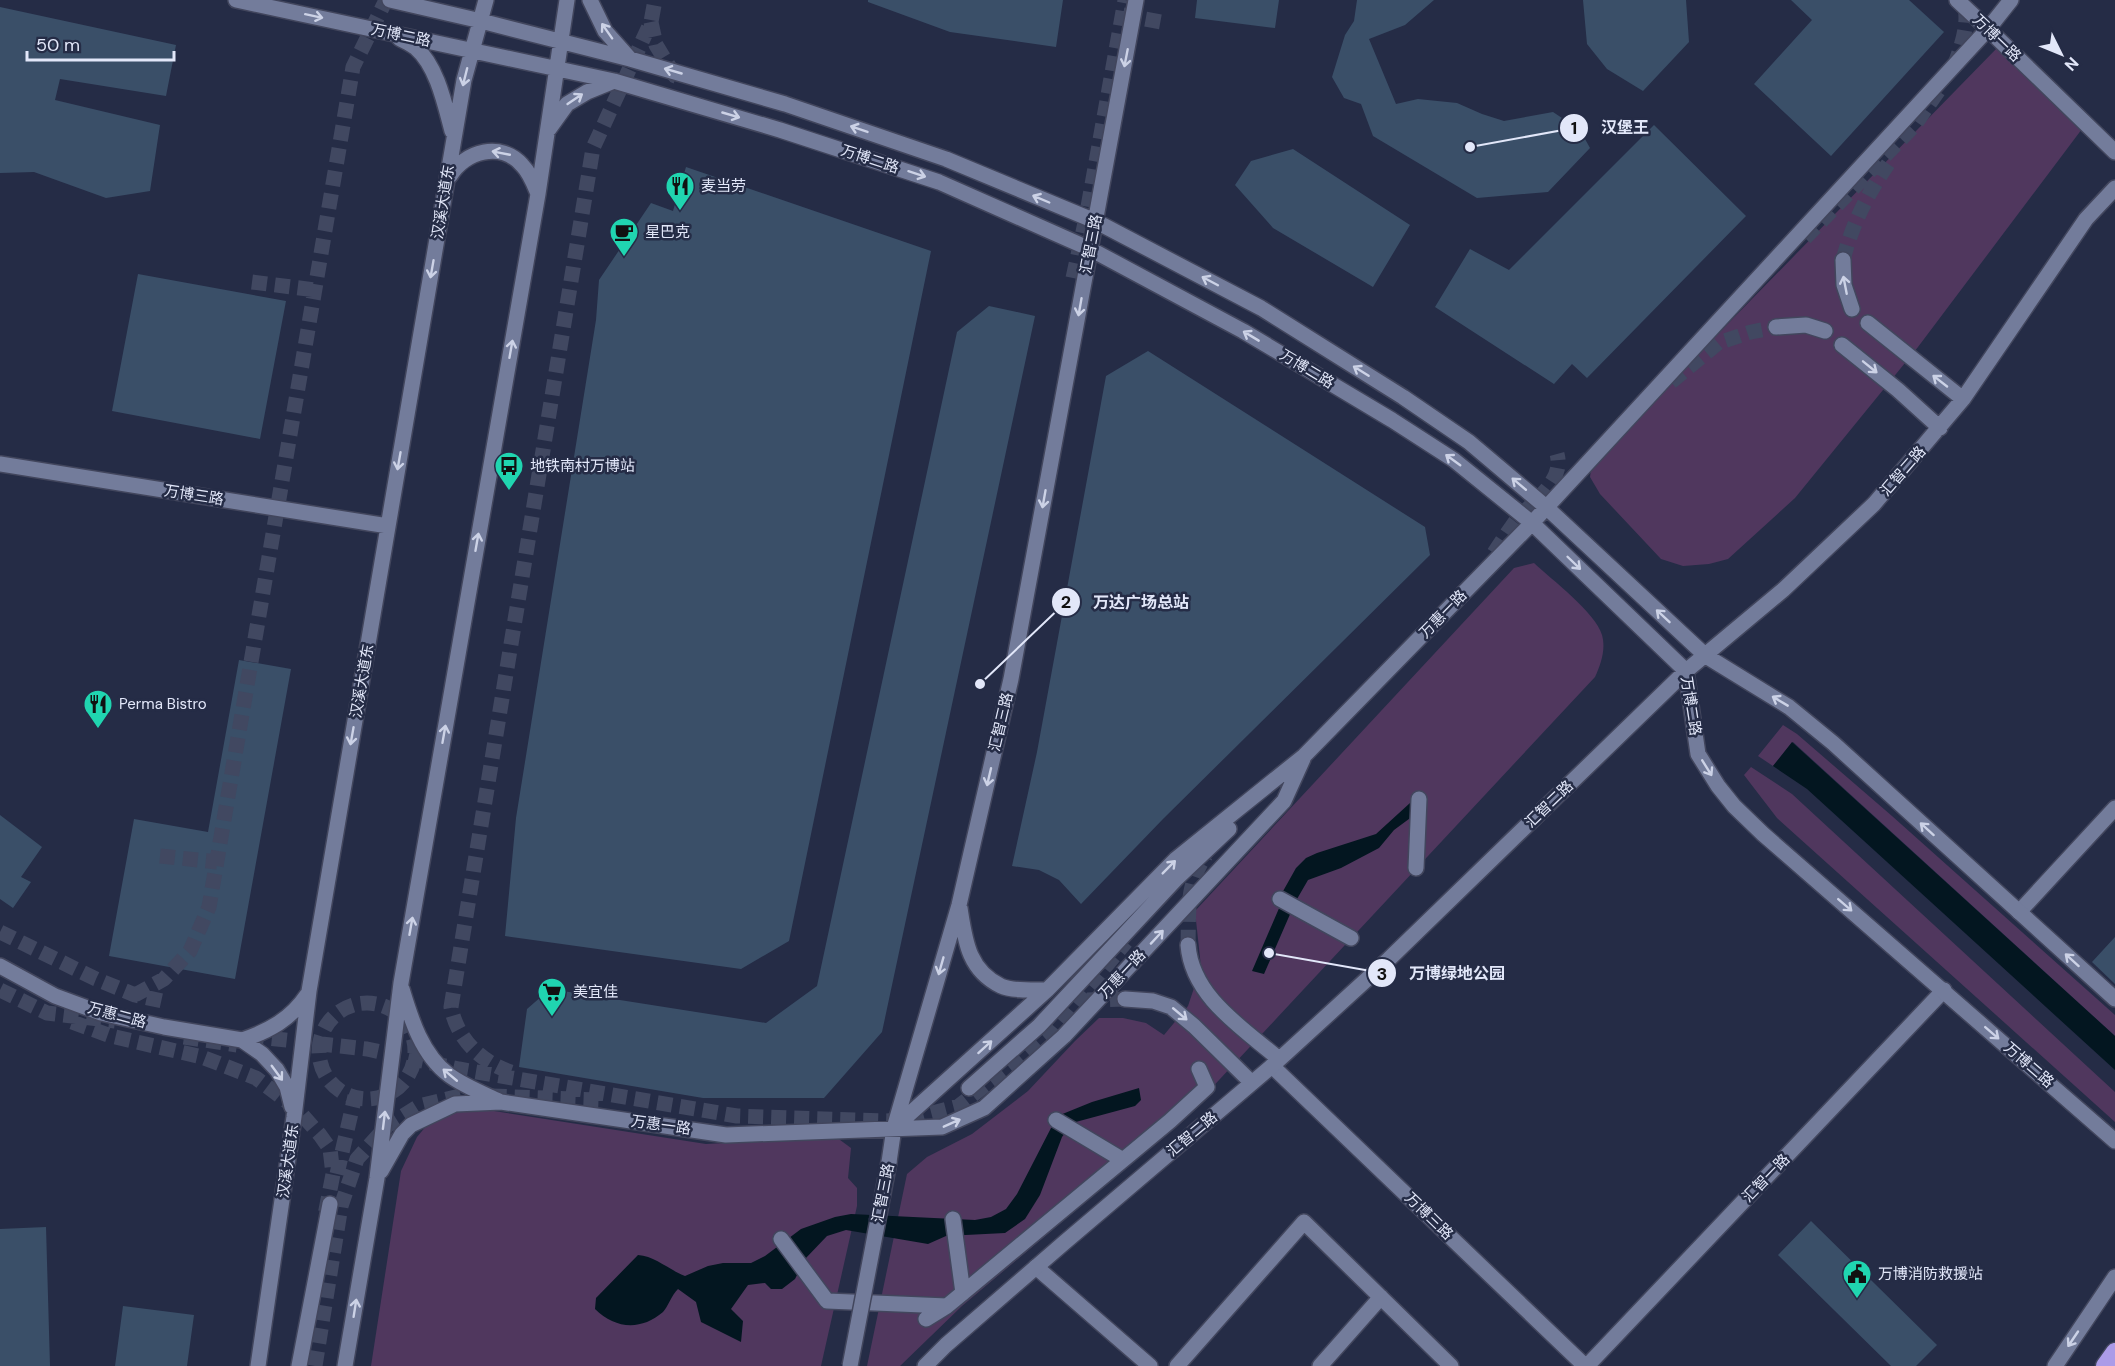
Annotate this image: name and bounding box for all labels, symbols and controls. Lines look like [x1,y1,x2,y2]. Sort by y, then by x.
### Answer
street label: 万博一路 [1968,10,2026,66]
one-way arrow [303,11,323,22]
street label: 万博二路 [370,19,432,51]
scale bar [27,24,174,62]
one-way arrow [601,24,613,40]
north arrow [2031,24,2091,84]
text: 50 m [36,33,80,57]
one-way arrow [1120,47,1131,67]
text: N [2060,52,2083,75]
one-way arrow [664,65,683,76]
one-way arrow [459,67,471,86]
one-way arrow [567,93,584,106]
one-way arrow [721,110,740,121]
callout: 汉堡王 [1559,111,1661,145]
text: 1 [1571,116,1577,140]
text: 汉堡王 [1601,117,1649,138]
one-way arrow [850,123,869,134]
street label: 万博二路 [838,140,902,178]
one-way arrow [492,147,511,158]
street label: 汉溪大道东 [427,163,459,241]
restaurant icon: 麦当劳 [664,170,696,212]
one-way arrow [907,170,926,181]
place label: 麦当劳 [701,176,746,196]
one-way arrow [1033,193,1051,204]
street label: 汇智三路 [1075,213,1107,275]
cafe icon: 星巴克 [608,216,640,258]
place label: 星巴克 [645,222,690,242]
one-way arrow [426,258,437,278]
one-way arrow [1201,275,1219,286]
one-way arrow [1839,276,1850,295]
one-way arrow [1074,296,1085,316]
one-way arrow [1243,330,1261,341]
one-way arrow [506,340,517,360]
street label: 万博二路 [1276,345,1338,393]
one-way arrow [1862,361,1878,374]
one-way arrow [1353,364,1370,376]
one-way arrow [1932,374,1948,387]
street label: 汇智二路 [1876,442,1930,500]
bus stop icon: 地铁南村万博站 [493,450,525,492]
one-way arrow [393,451,404,470]
one-way arrow [1446,454,1462,466]
place label: 地铁南村万博站 [530,456,635,476]
one-way arrow [1511,478,1527,491]
street label: 万博三路 [163,480,225,510]
one-way arrow [1038,488,1049,508]
one-way arrow [472,532,483,552]
one-way arrow [1567,556,1582,571]
callout: 万达广场总站 [1051,585,1201,619]
street label: 万惠一路 [1415,585,1471,643]
text: 2 [1061,590,1071,614]
text: 万达广场总站 [1093,592,1189,613]
one-way arrow [1656,609,1671,623]
street label: 汉溪大道东 [346,642,378,720]
street label: 万博二路 [1676,675,1706,737]
restaurant icon: Perma Bistro [82,688,114,730]
street label: 汇智三路 [985,691,1017,753]
place label: Perma Bistro [119,694,207,714]
one-way arrow [1772,695,1789,707]
one-way arrow [439,724,450,744]
one-way arrow [347,726,358,745]
one-way arrow [1701,759,1713,776]
one-way arrow [982,767,994,786]
street label: 汇智二路 [1520,776,1578,832]
one-way arrow [1920,822,1935,836]
one-way arrow [1162,859,1177,874]
one-way arrow [1837,898,1852,912]
one-way arrow [405,916,416,936]
one-way arrow [1150,930,1164,945]
street label: 万惠一路 [1094,945,1150,1003]
one-way arrow [2064,953,2079,967]
one-way arrow [935,956,946,975]
callout: 万博绿地公园 [1367,956,1517,990]
text: 3 [1377,962,1387,986]
text: 万博绿地公园 [1409,963,1505,984]
supermarket icon: 美宜佳 [536,976,568,1018]
place label: 美宜佳 [573,982,618,1002]
street label: 万惠二路 [85,998,149,1032]
one-way arrow [1172,1007,1187,1021]
one-way arrow [1984,1026,1999,1040]
street label: 万博二路 [2000,1038,2058,1092]
one-way arrow [977,1040,992,1054]
one-way arrow [271,1064,283,1080]
one-way arrow [442,1068,458,1081]
street label: 汇智二路 [1163,1107,1221,1161]
one-way arrow [378,1111,389,1131]
street label: 万惠一路 [630,1111,692,1139]
one-way arrow [942,1117,961,1128]
street label: 汉溪大道东 [273,1122,303,1200]
street label: 汇智一路 [1738,1149,1794,1207]
street label: 汇智三路 [867,1162,899,1224]
street label: 万博三路 [1400,1188,1458,1244]
public building icon: 万博消防救援站 [1841,1258,1873,1300]
place label: 万博消防救援站 [1878,1264,1983,1284]
one-way arrow [350,1299,361,1319]
one-way arrow [2067,1330,2079,1347]

